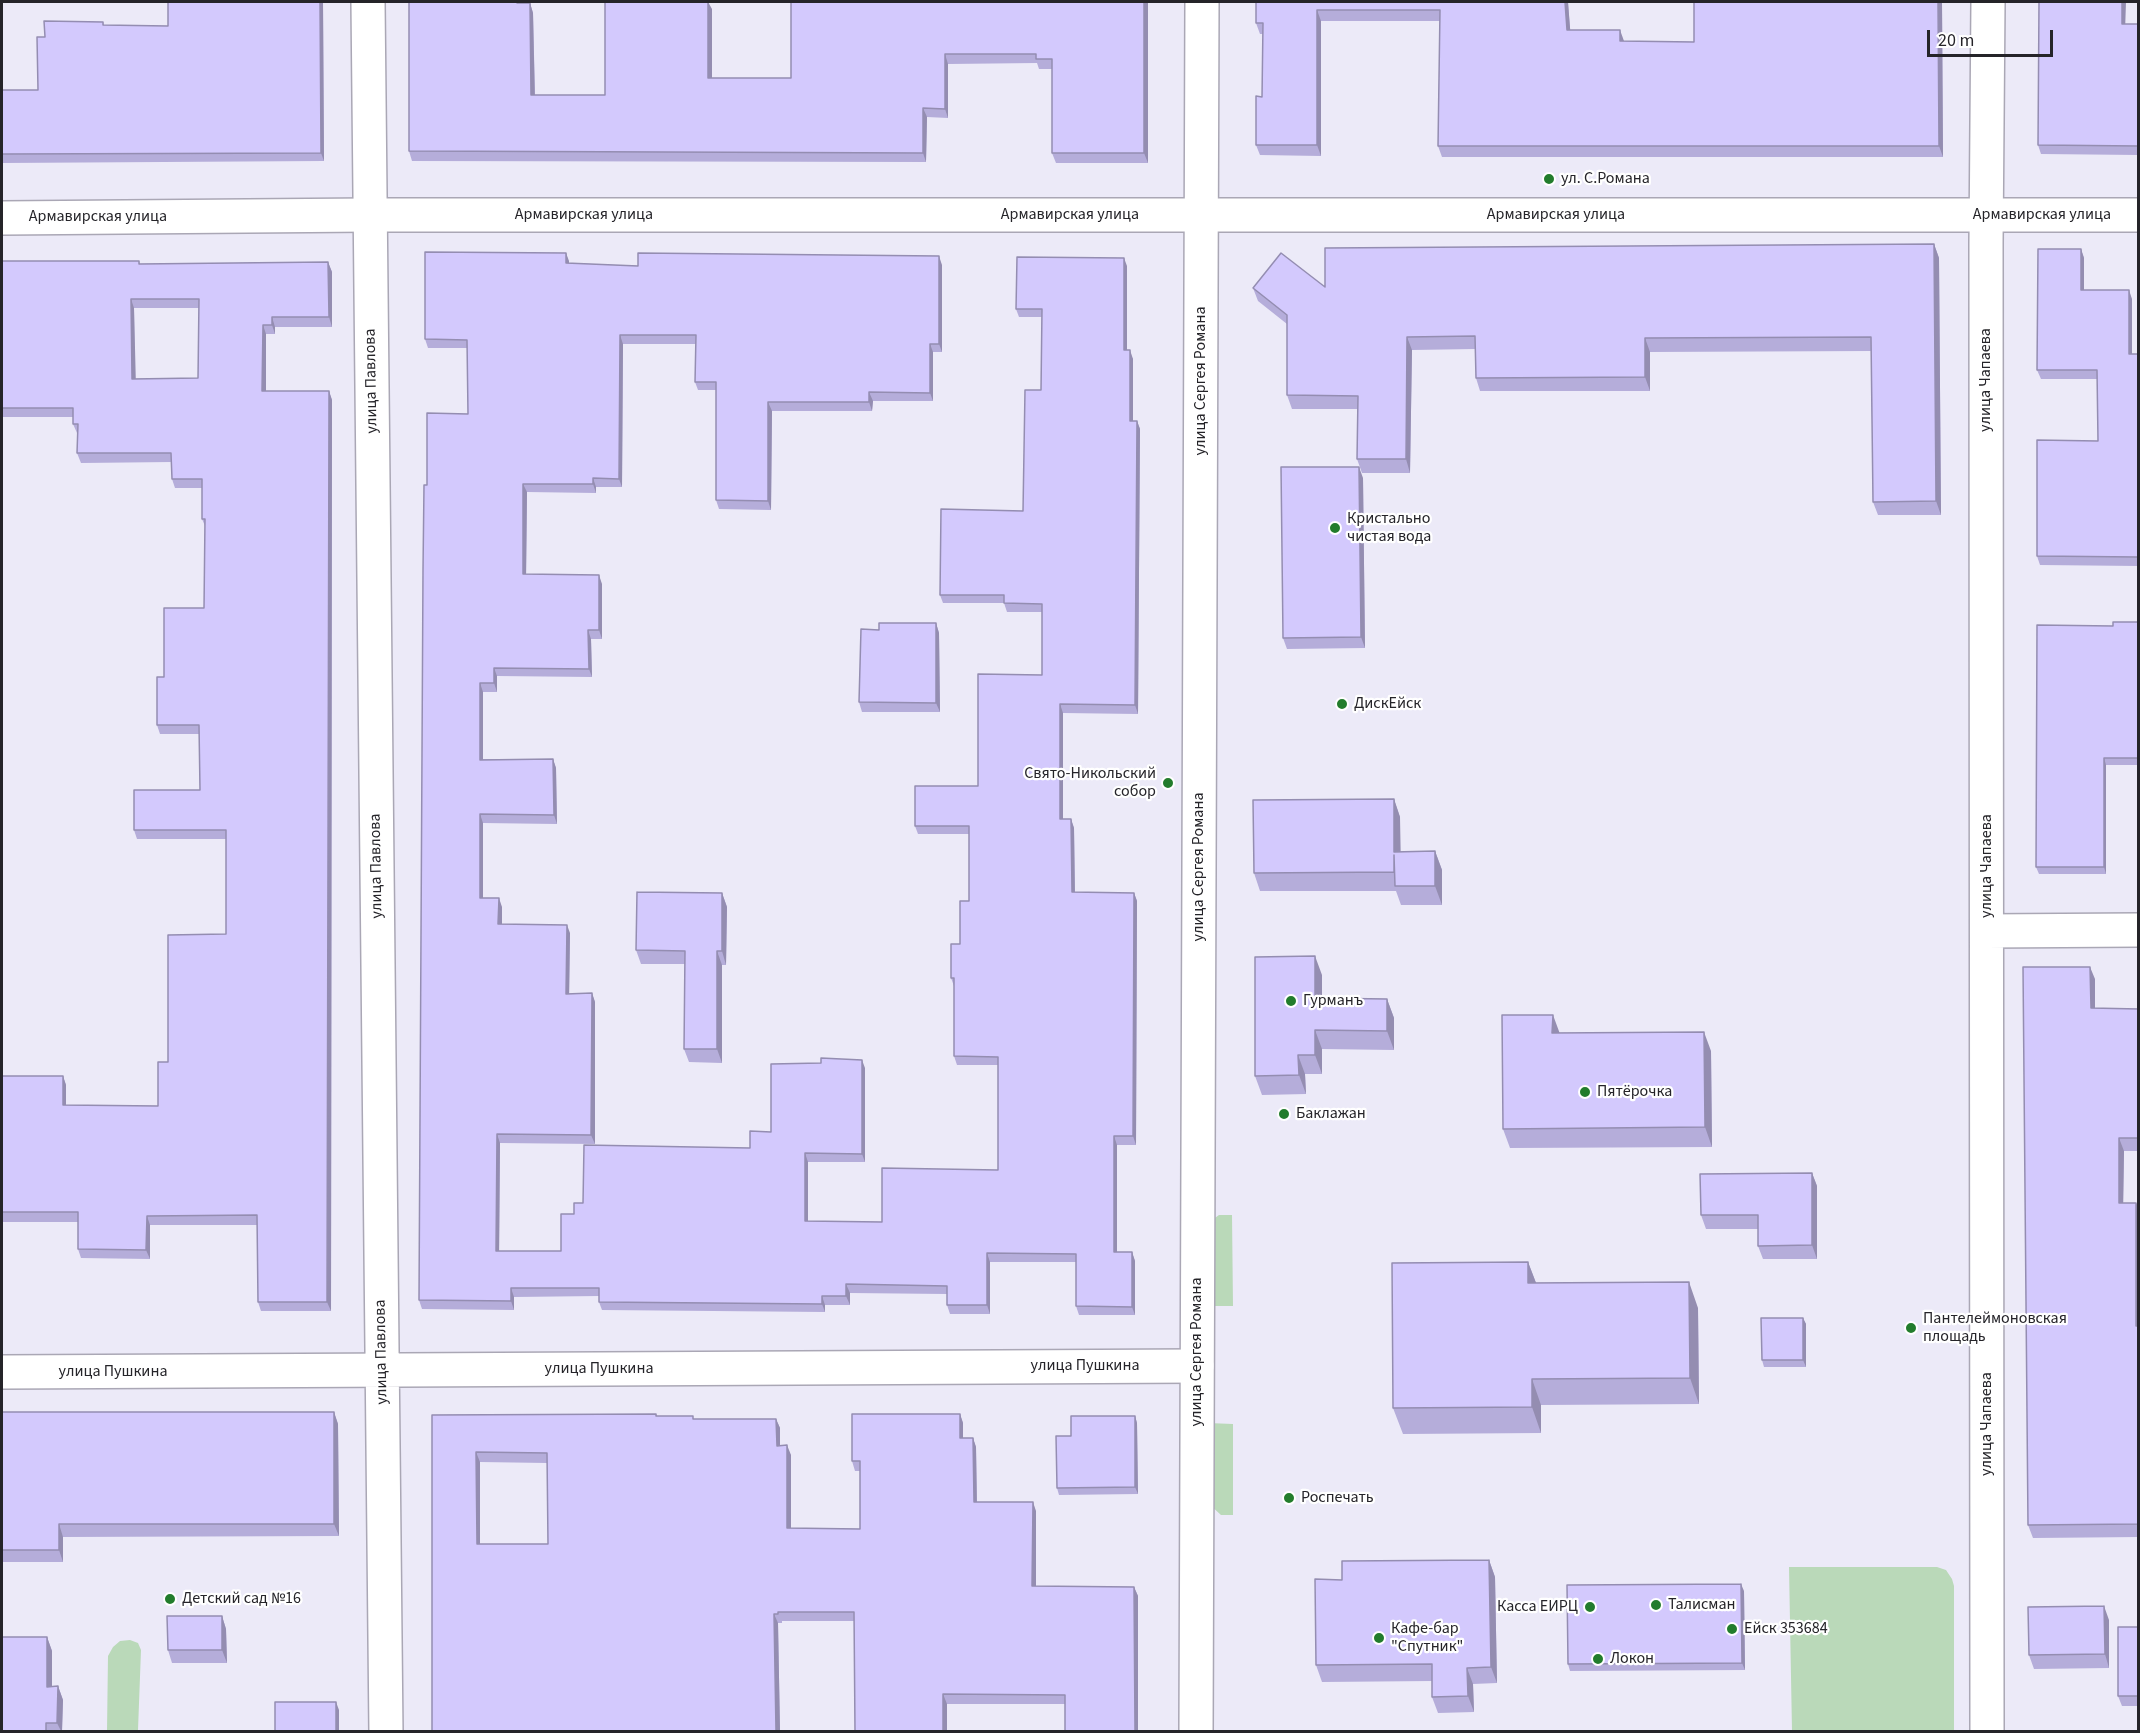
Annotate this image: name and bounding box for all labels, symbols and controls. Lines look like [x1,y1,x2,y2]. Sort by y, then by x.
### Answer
scale bar [1930,18,2056,56]
text: 20 m [1938,28,1974,53]
place label: ул. С.Романа [1561,169,1650,189]
marker: ул. С.Романа [1542,172,1556,186]
street label: Армавирская улица [515,205,653,225]
street label: Армавирская улица [1001,205,1139,225]
street label: Армавирская улица [1487,205,1625,225]
street label: Армавирская улица [1973,205,2111,225]
street label: Армавирская улица [29,207,167,227]
street label: улица Сергея Романа [1191,307,1211,455]
street label: улица Павлова [361,328,383,434]
street label: улица Чапаева [1976,328,1996,432]
place label: Кристально чистая вода [1347,509,1431,547]
marker: Кристально чистая вода [1328,521,1342,535]
place label: ДискЕйск [1354,694,1421,714]
marker: ДискЕйск [1335,697,1349,711]
place label: Свято-Никольский собор [1024,764,1156,802]
marker: Свято-Никольский собор [1161,776,1175,790]
street label: улица Сергея Романа [1189,793,1209,941]
street label: улица Павлова [366,813,388,919]
street label: улица Чапаева [1977,814,1997,918]
place label: Гурманъ [1303,991,1363,1011]
marker: Гурманъ [1284,994,1298,1008]
place label: Пятёрочка [1597,1082,1672,1102]
marker: Пятёрочка [1578,1085,1592,1099]
place label: Баклажан [1296,1104,1366,1124]
marker: Баклажан [1277,1107,1291,1121]
street label: улица Сергея Романа [1187,1278,1207,1426]
street label: улица Павлова [371,1299,393,1405]
place label: Пантелеймоновская площадь [1923,1309,2067,1347]
marker: Пантелеймоновская площадь [1904,1321,1918,1335]
street label: улица Пушкина [1031,1356,1139,1376]
street label: улица Пушкина [545,1359,653,1379]
street label: улица Пушкина [59,1362,167,1382]
street label: улица Чапаева [1977,1372,1997,1476]
place label: Роспечать [1301,1488,1374,1508]
marker: Роспечать [1282,1491,1296,1505]
place label: Детский сад №16 [182,1589,301,1609]
marker: Детский сад №16 [163,1592,177,1606]
place label: Талисман [1668,1595,1735,1615]
place label: Касса ЕИРЦ [1497,1597,1578,1617]
marker: Талисман [1649,1598,1663,1612]
marker: Касса ЕИРЦ [1583,1600,1597,1614]
place label: Кафе-бар "Спутник" [1391,1619,1463,1657]
place label: Ейск 353684 [1744,1619,1828,1639]
marker: Ейск 353684 [1725,1622,1739,1636]
marker: Кафе-бар "Спутник" [1372,1631,1386,1645]
place label: Локон [1610,1649,1654,1669]
marker: Локон [1591,1652,1605,1666]

